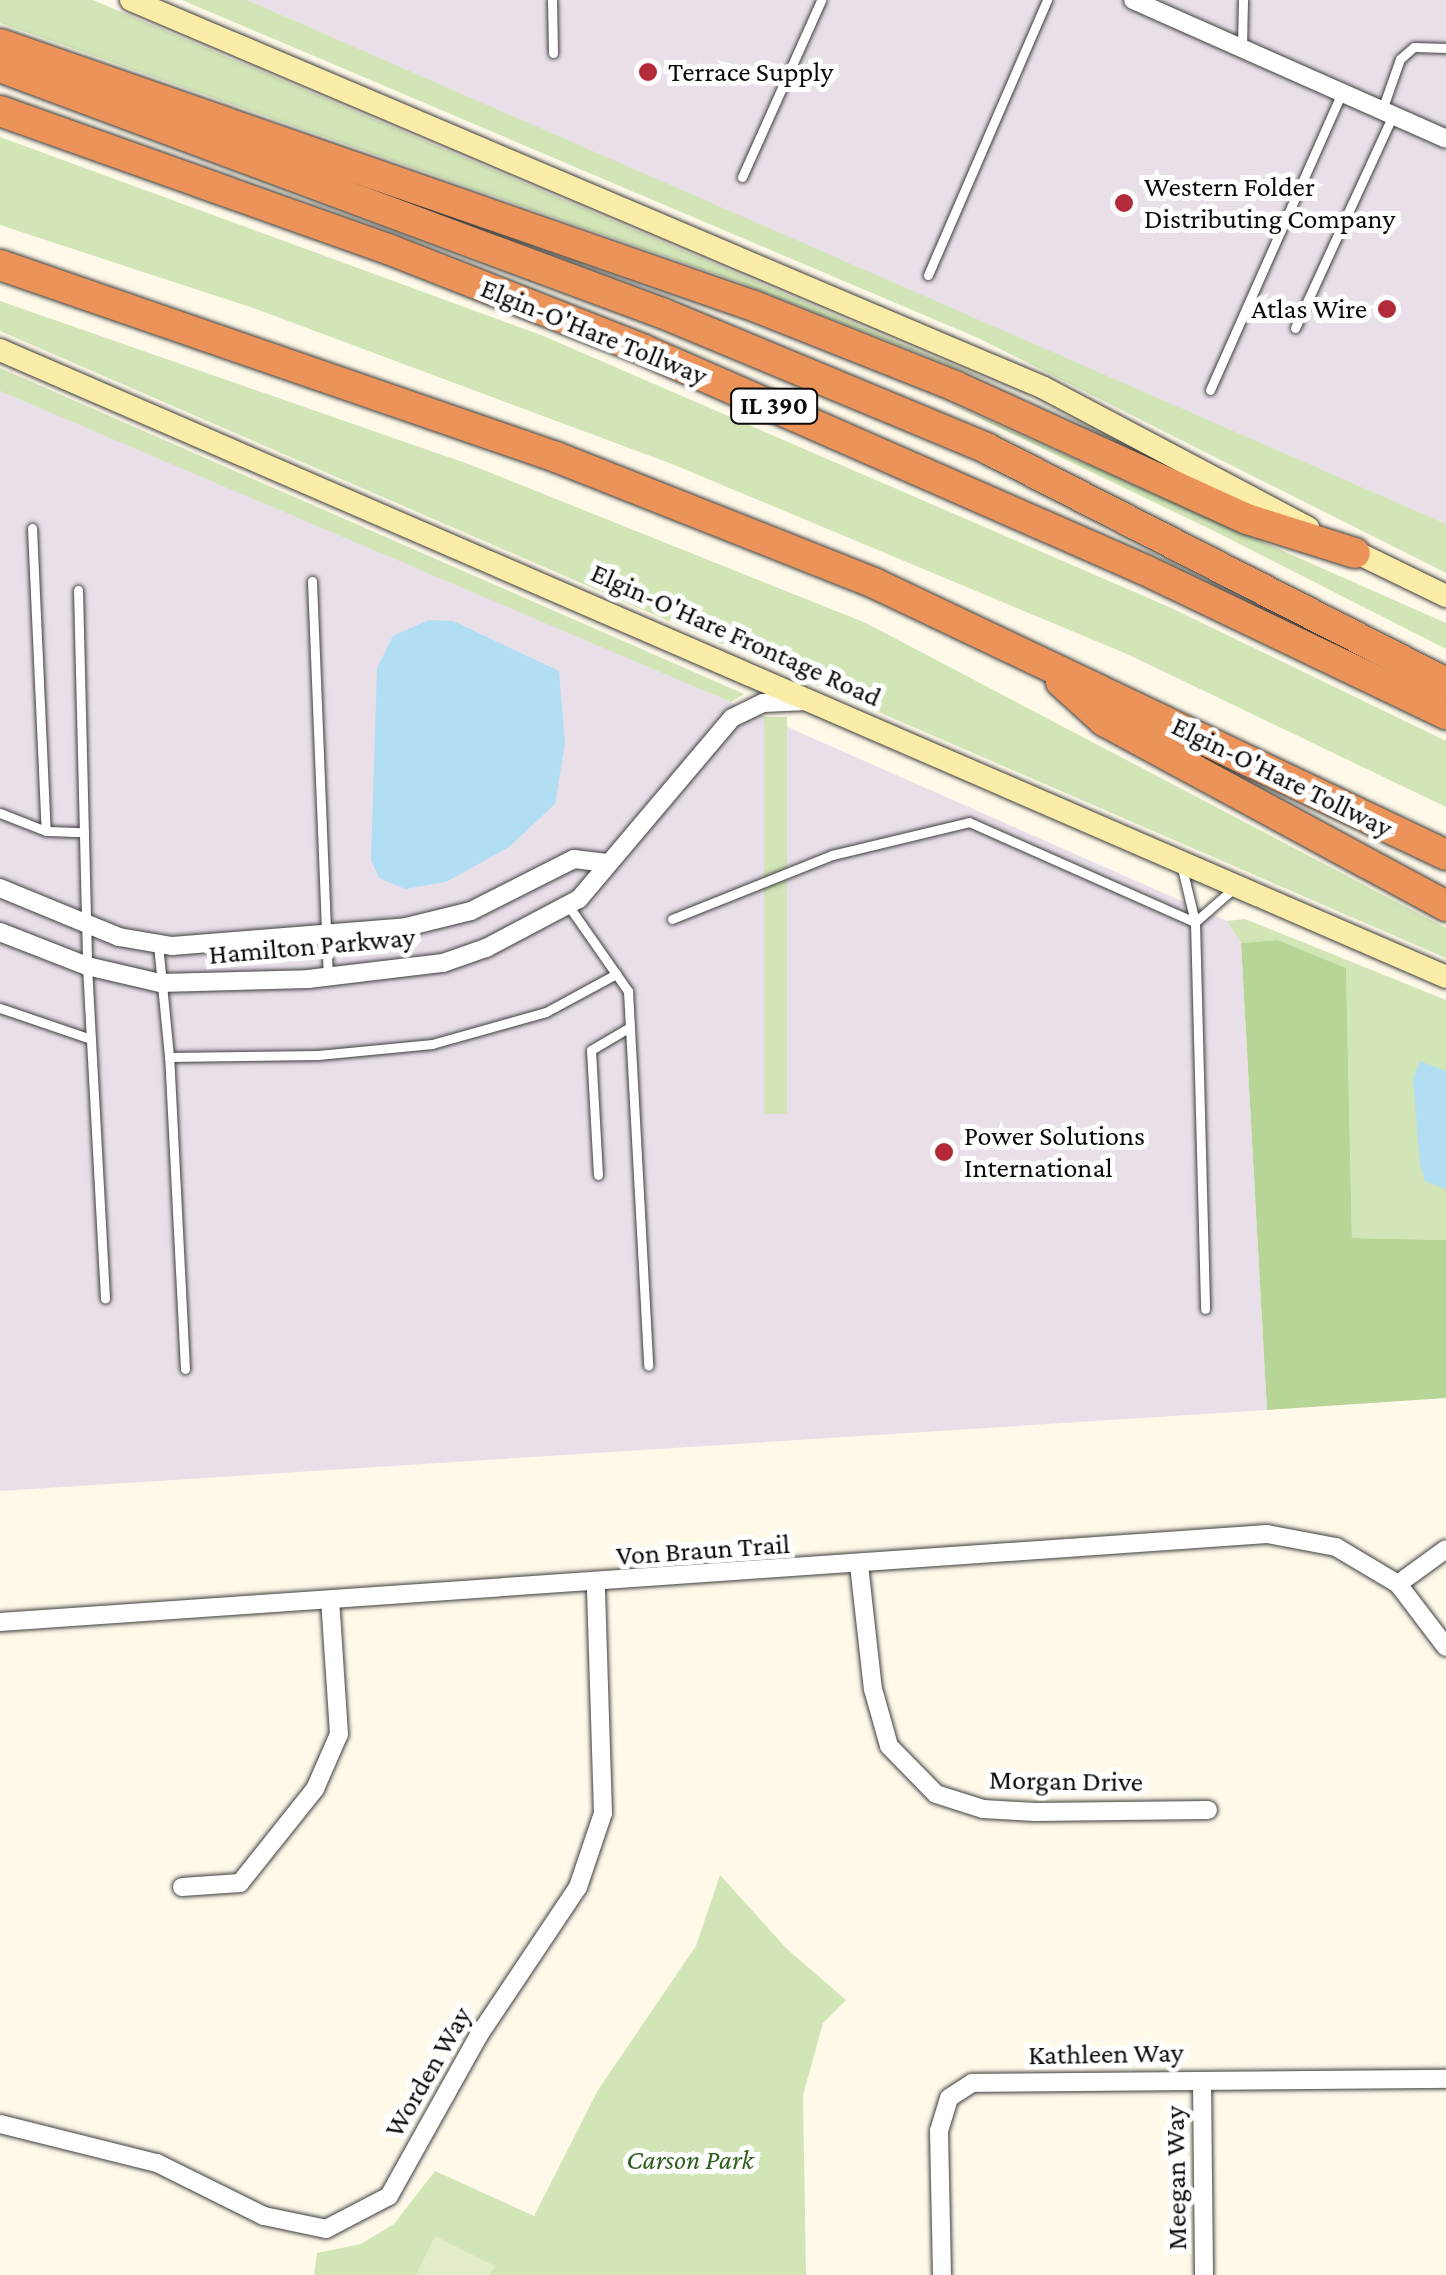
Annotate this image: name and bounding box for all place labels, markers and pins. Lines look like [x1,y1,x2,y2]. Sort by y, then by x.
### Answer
place label: Terrace Supply [668,55,833,89]
marker: Terrace Supply [637,61,659,83]
place label: Western Folder Distributing Company [1144,170,1395,236]
marker: Western Folder Distributing Company [1113,192,1135,214]
place label: Atlas Wire [1251,292,1367,326]
marker: Atlas Wire [1376,298,1398,320]
place label: Power Solutions International [964,1119,1145,1185]
marker: Power Solutions International [933,1141,955,1163]

